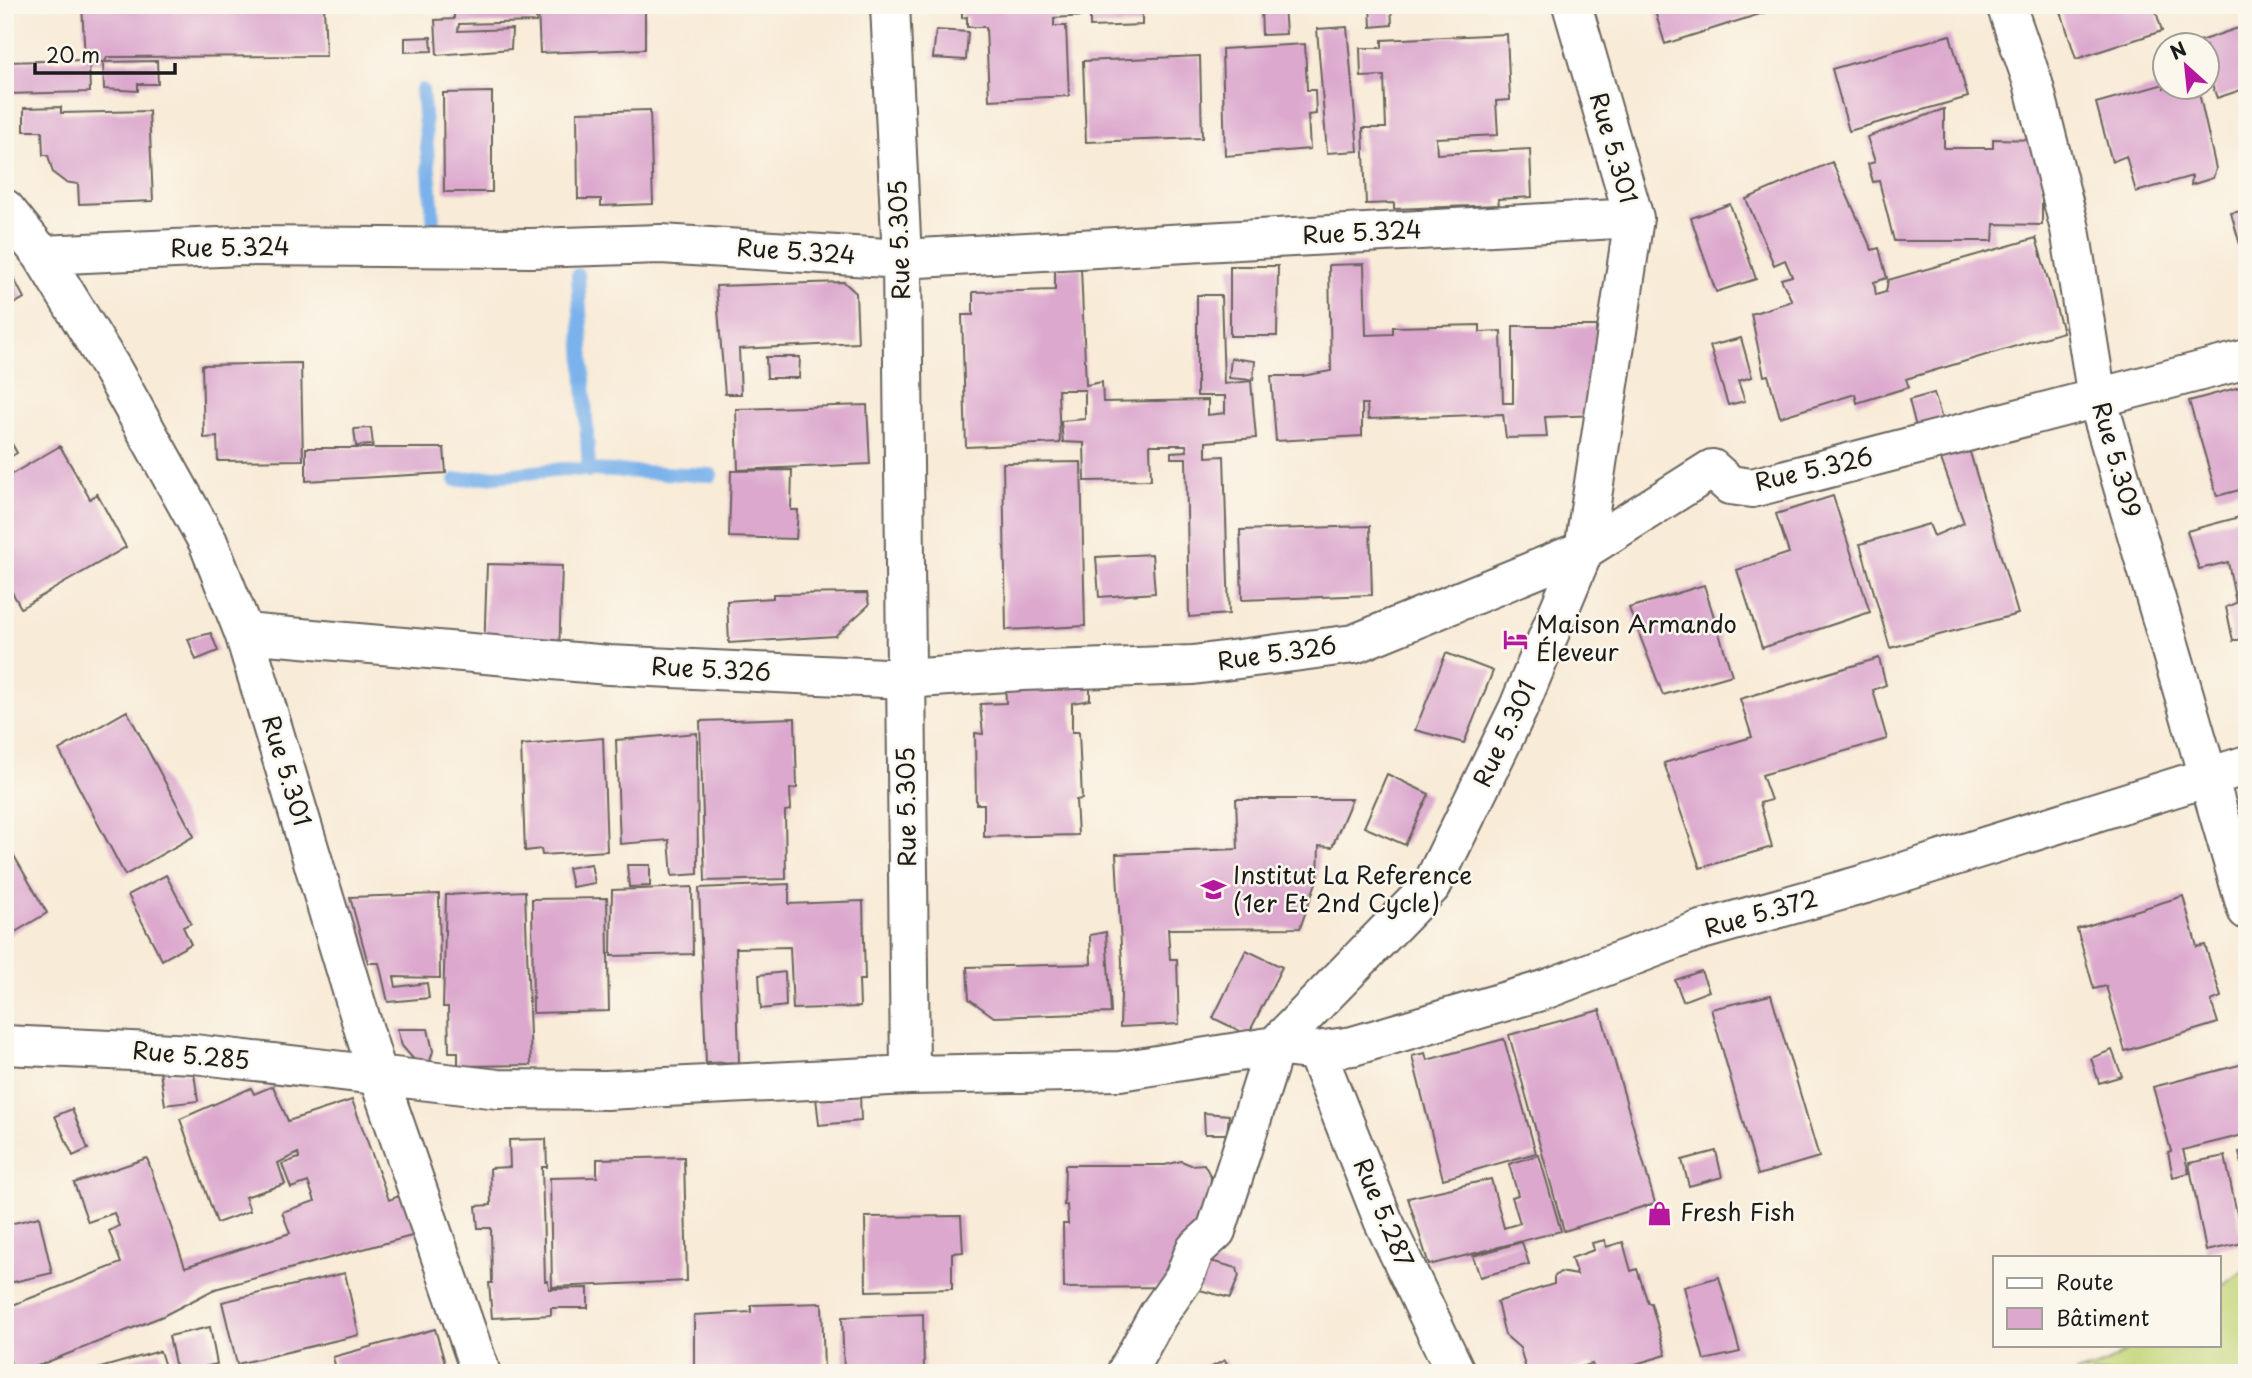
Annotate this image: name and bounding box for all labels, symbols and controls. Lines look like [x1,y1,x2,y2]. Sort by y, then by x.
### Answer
scale bar [35,32,175,76]
north arrow [2150,32,2220,102]
text: N [2165,34,2191,66]
text: 20 m [46,38,100,70]
street label: Rue 5.301 [1582,88,1648,207]
street label: Rue 5.305 [878,179,918,301]
street label: Rue 5.324 [1301,210,1422,252]
street label: Rue 5.324 [170,227,290,265]
street label: Rue 5.324 [735,228,857,272]
street label: Rue 5.309 [2084,397,2152,522]
street label: Rue 5.326 [1751,437,1876,499]
place label: Maison Armando Éleveur [1536,605,1737,669]
hotel icon: Maison Armando Éleveur [1502,625,1530,653]
street label: Rue 5.326 [1215,626,1339,678]
street label: Rue 5.326 [650,647,772,689]
street label: Rue 5.301 [1463,674,1544,792]
street label: Rue 5.301 [254,711,322,830]
street label: Rue 5.305 [886,747,924,867]
place label: Institut La Reference (1er Et 2nd Cycle) [1233,856,1472,920]
school or university icon: Institut La Reference (1er Et 2nd Cycle) [1199,876,1227,904]
street label: Rue 5.372 [1699,879,1821,945]
street label: Rue 5.285 [131,1031,251,1077]
street label: Rue 5.287 [1346,1152,1424,1273]
place label: Fresh Fish [1680,1193,1795,1229]
shop icon: Fresh Fish [1646,1199,1674,1227]
legend [1993,1256,2220,1346]
text: Route [2056,1265,2114,1297]
text: Bâtiment [2056,1301,2149,1333]

